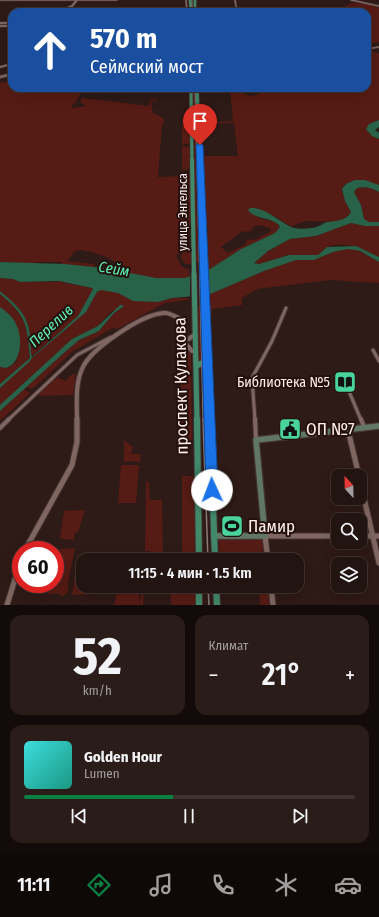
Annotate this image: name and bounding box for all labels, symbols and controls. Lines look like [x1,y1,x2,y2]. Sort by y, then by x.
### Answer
text: 570 m [90,22,157,55]
icon: ahead [24,24,76,76]
text: Сеймский мост [90,56,203,78]
pin [183,104,217,145]
icon: arrive [189,110,211,132]
street label: улица Энгельса [176,173,190,251]
water label: Сейм [97,257,131,281]
water label: Перелив [25,301,77,351]
street label: проспект Кулакова [169,317,193,455]
library icon: Библиотека №5 [332,369,358,395]
place label: Библиотека №5 [237,374,330,391]
public building icon: ОП №7 [277,416,303,442]
place label: ОП №7 [306,419,355,440]
position arrow [191,469,233,511]
north arrow [331,469,367,505]
map controls [331,469,367,593]
sports icon: Памир [219,513,245,539]
button: search [331,513,367,549]
place label: Памир [248,516,295,537]
speed limit sign: 60 [12,541,64,593]
button: layers [331,557,367,593]
text: 11:15 · 4 мин · 1.5 km [128,564,252,582]
text: 52 [73,625,122,688]
text: Климат [209,638,248,653]
text: 21° [262,657,302,693]
text: − [209,662,218,689]
text: + [345,662,355,689]
text: km/h [83,683,112,698]
text: Golden Hour [84,748,162,766]
text: Lumen [84,766,120,781]
icon: previous [68,805,90,827]
icon: pause [178,805,200,827]
icon: next [289,805,311,827]
icon: directions [85,871,113,899]
icon: music [147,871,175,899]
icon: phone [209,871,237,899]
icon: climate [272,871,300,899]
icon: car [334,871,362,899]
text: 11:11 [17,874,50,896]

